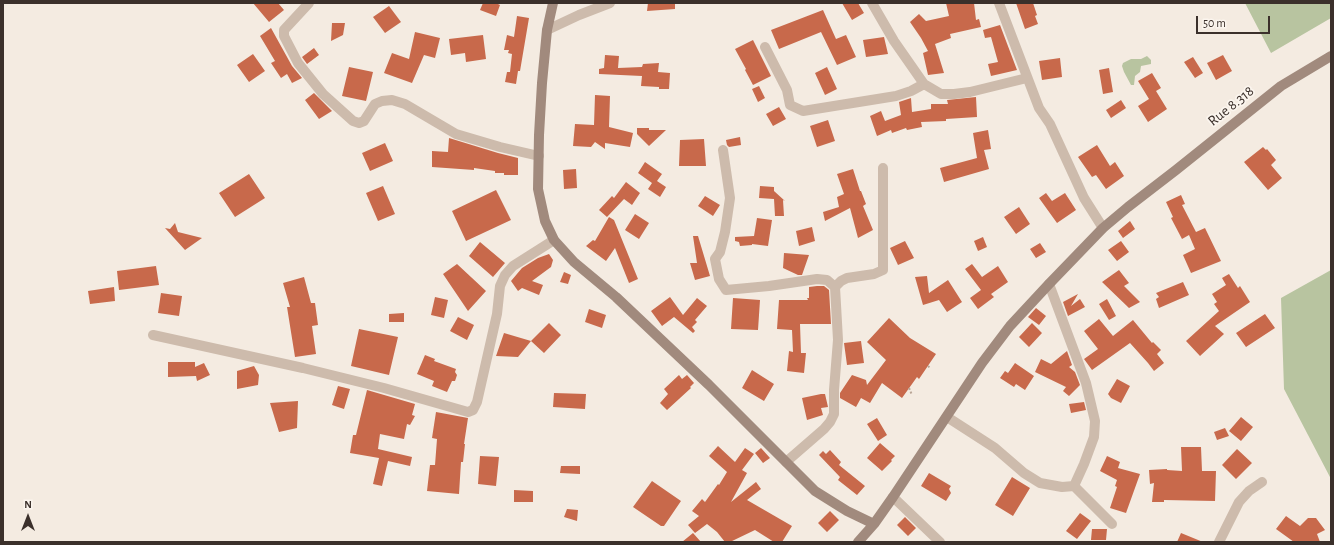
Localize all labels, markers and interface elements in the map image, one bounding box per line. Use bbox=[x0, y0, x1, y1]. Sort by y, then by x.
scale bar bbox=[1198, 8, 1272, 34]
text: 50 m bbox=[1203, 17, 1226, 29]
street label: Rue 8.318 bbox=[1204, 82, 1258, 130]
north arrow bbox=[8, 497, 48, 537]
text: N bbox=[24, 499, 32, 510]

